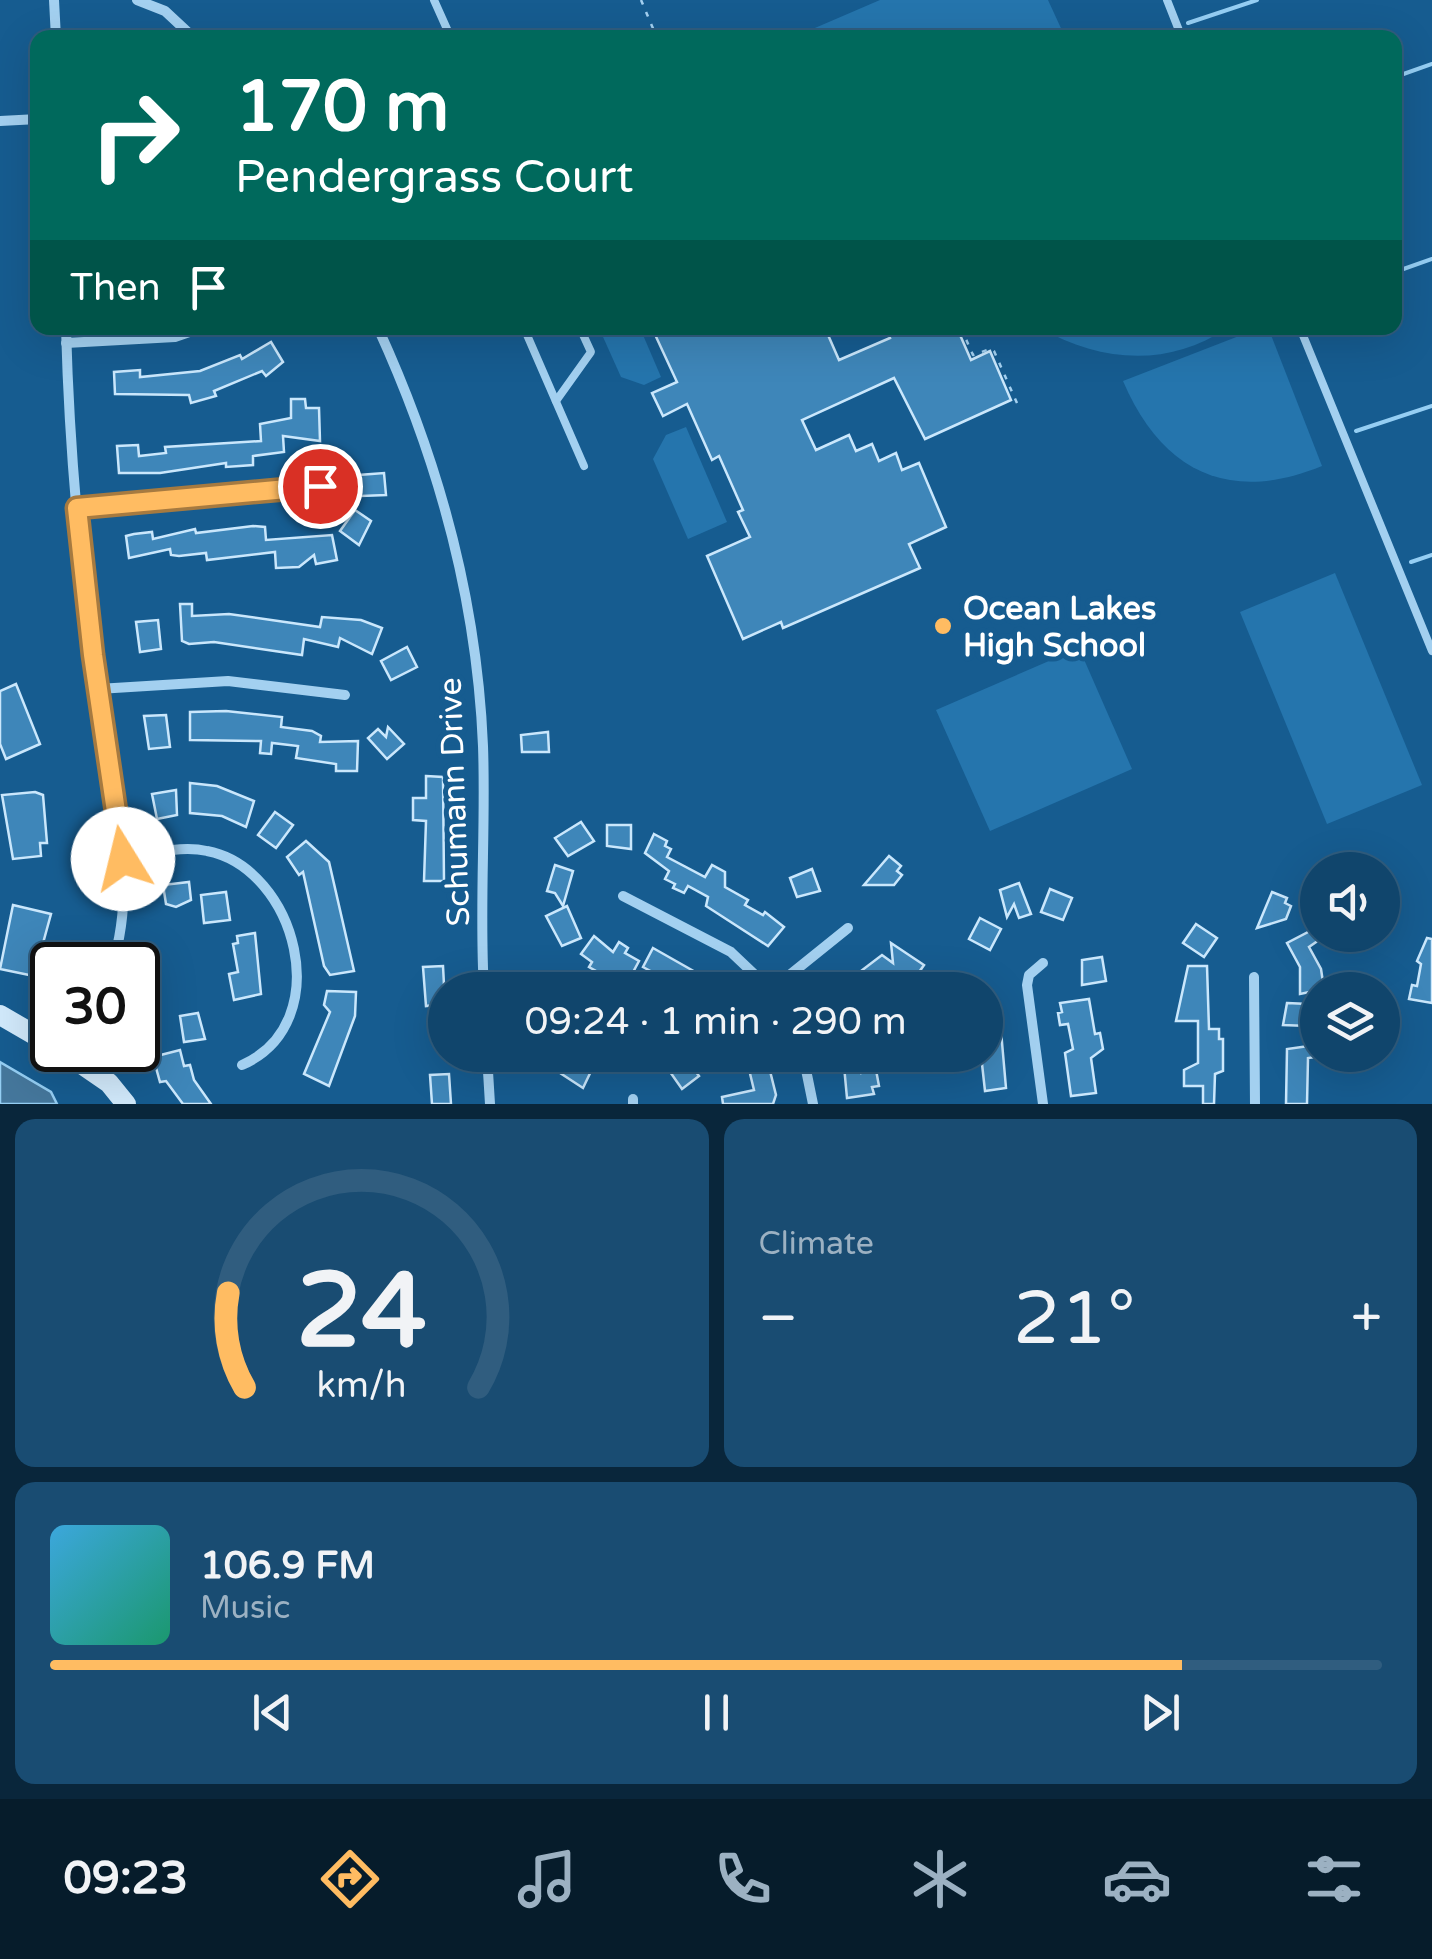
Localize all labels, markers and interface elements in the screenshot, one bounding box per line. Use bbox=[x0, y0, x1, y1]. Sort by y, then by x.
text: 170 m bbox=[235, 66, 449, 150]
icon: right bbox=[70, 70, 200, 200]
text: Pendergrass Court bbox=[235, 151, 633, 205]
icon: arrive bbox=[181, 260, 236, 315]
text: Then bbox=[70, 265, 161, 311]
pin bbox=[278, 444, 363, 529]
icon: arrive bbox=[293, 459, 348, 514]
place label: Ocean Lakes High School bbox=[963, 590, 1156, 665]
marker: Ocean Lakes High School bbox=[932, 615, 954, 637]
street label: Schumann Drive bbox=[432, 677, 478, 927]
position arrow bbox=[71, 807, 175, 911]
map controls bbox=[1300, 852, 1400, 1072]
button: sound bbox=[1300, 852, 1400, 952]
speed limit sign: 30 bbox=[30, 942, 160, 1072]
button: layers bbox=[1300, 972, 1400, 1072]
text: 09:24 · 1 min · 290 m bbox=[524, 999, 907, 1045]
text: Climate bbox=[759, 1225, 874, 1263]
text: 24 bbox=[296, 1250, 427, 1375]
text: 21° bbox=[1013, 1274, 1136, 1364]
text: − bbox=[759, 1286, 798, 1352]
text: + bbox=[1351, 1286, 1382, 1352]
text: km/h bbox=[317, 1364, 407, 1407]
text: 106.9 FM bbox=[200, 1543, 375, 1589]
text: Music bbox=[200, 1589, 290, 1627]
icon: previous bbox=[245, 1685, 300, 1740]
icon: pause bbox=[689, 1685, 744, 1740]
icon: next bbox=[1133, 1685, 1188, 1740]
icon: directions bbox=[315, 1844, 385, 1914]
icon: music bbox=[512, 1844, 582, 1914]
icon: phone bbox=[708, 1844, 778, 1914]
icon: climate bbox=[905, 1844, 975, 1914]
icon: car bbox=[1102, 1844, 1172, 1914]
icon: filters bbox=[1299, 1844, 1369, 1914]
text: 09:23 bbox=[63, 1852, 188, 1906]

